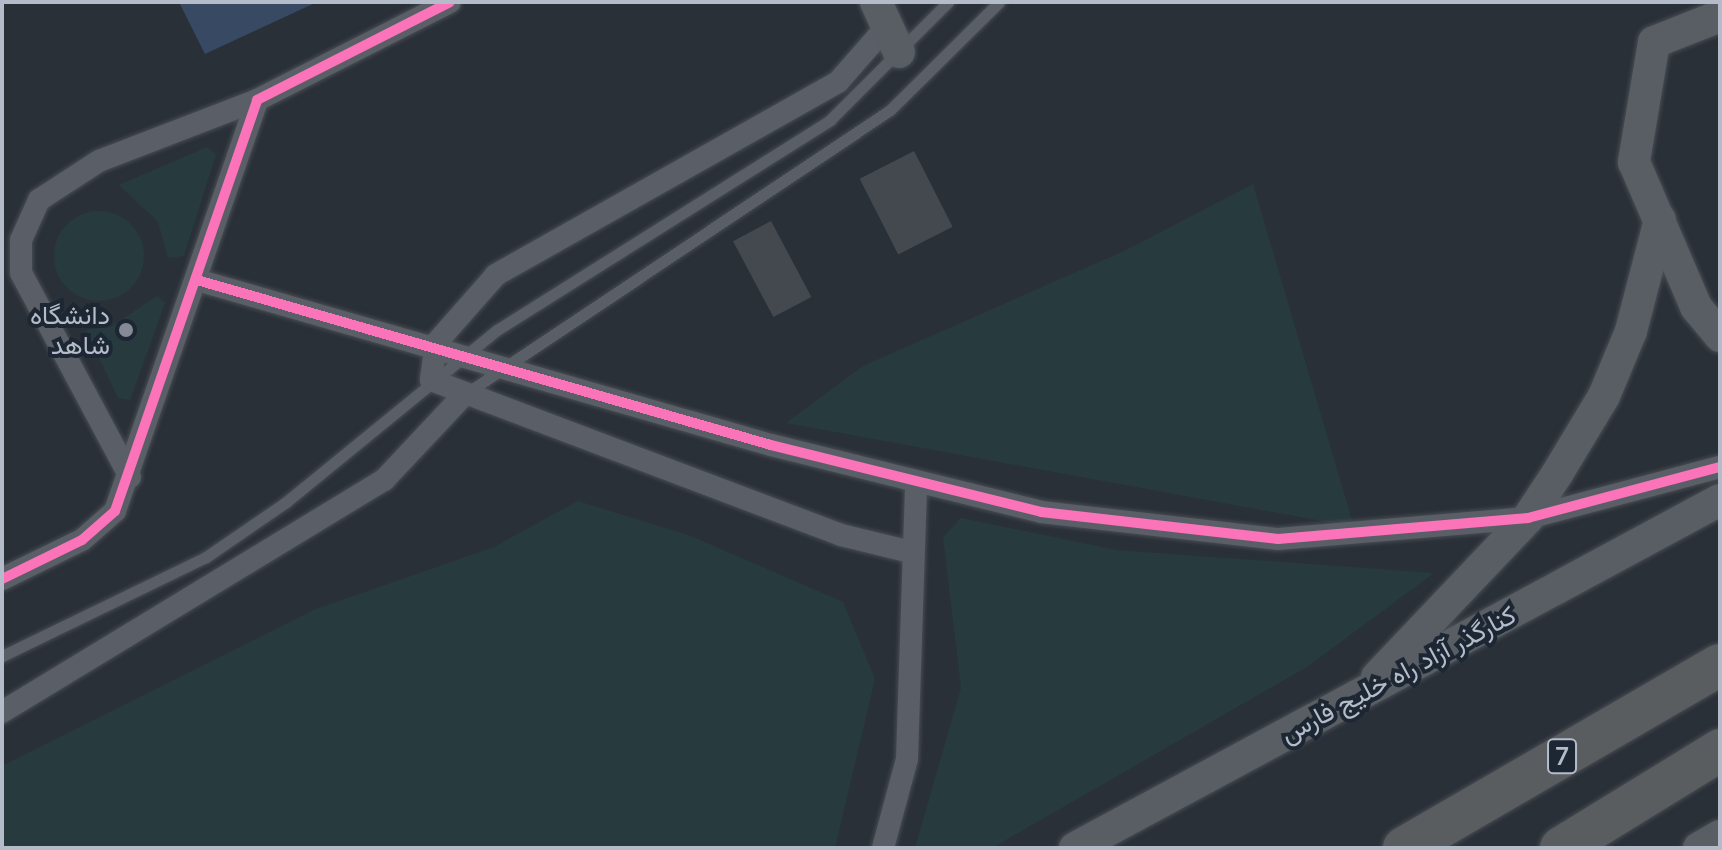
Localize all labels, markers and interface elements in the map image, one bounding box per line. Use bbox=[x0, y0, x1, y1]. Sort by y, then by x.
place label: دانشگاه شاهد bbox=[30, 299, 110, 360]
marker: دانشگاه شاهد bbox=[117, 321, 135, 339]
street label: کنارگذر آزاد راه خلیج فارس bbox=[1275, 599, 1521, 749]
road number: 7 bbox=[1546, 736, 1578, 776]

